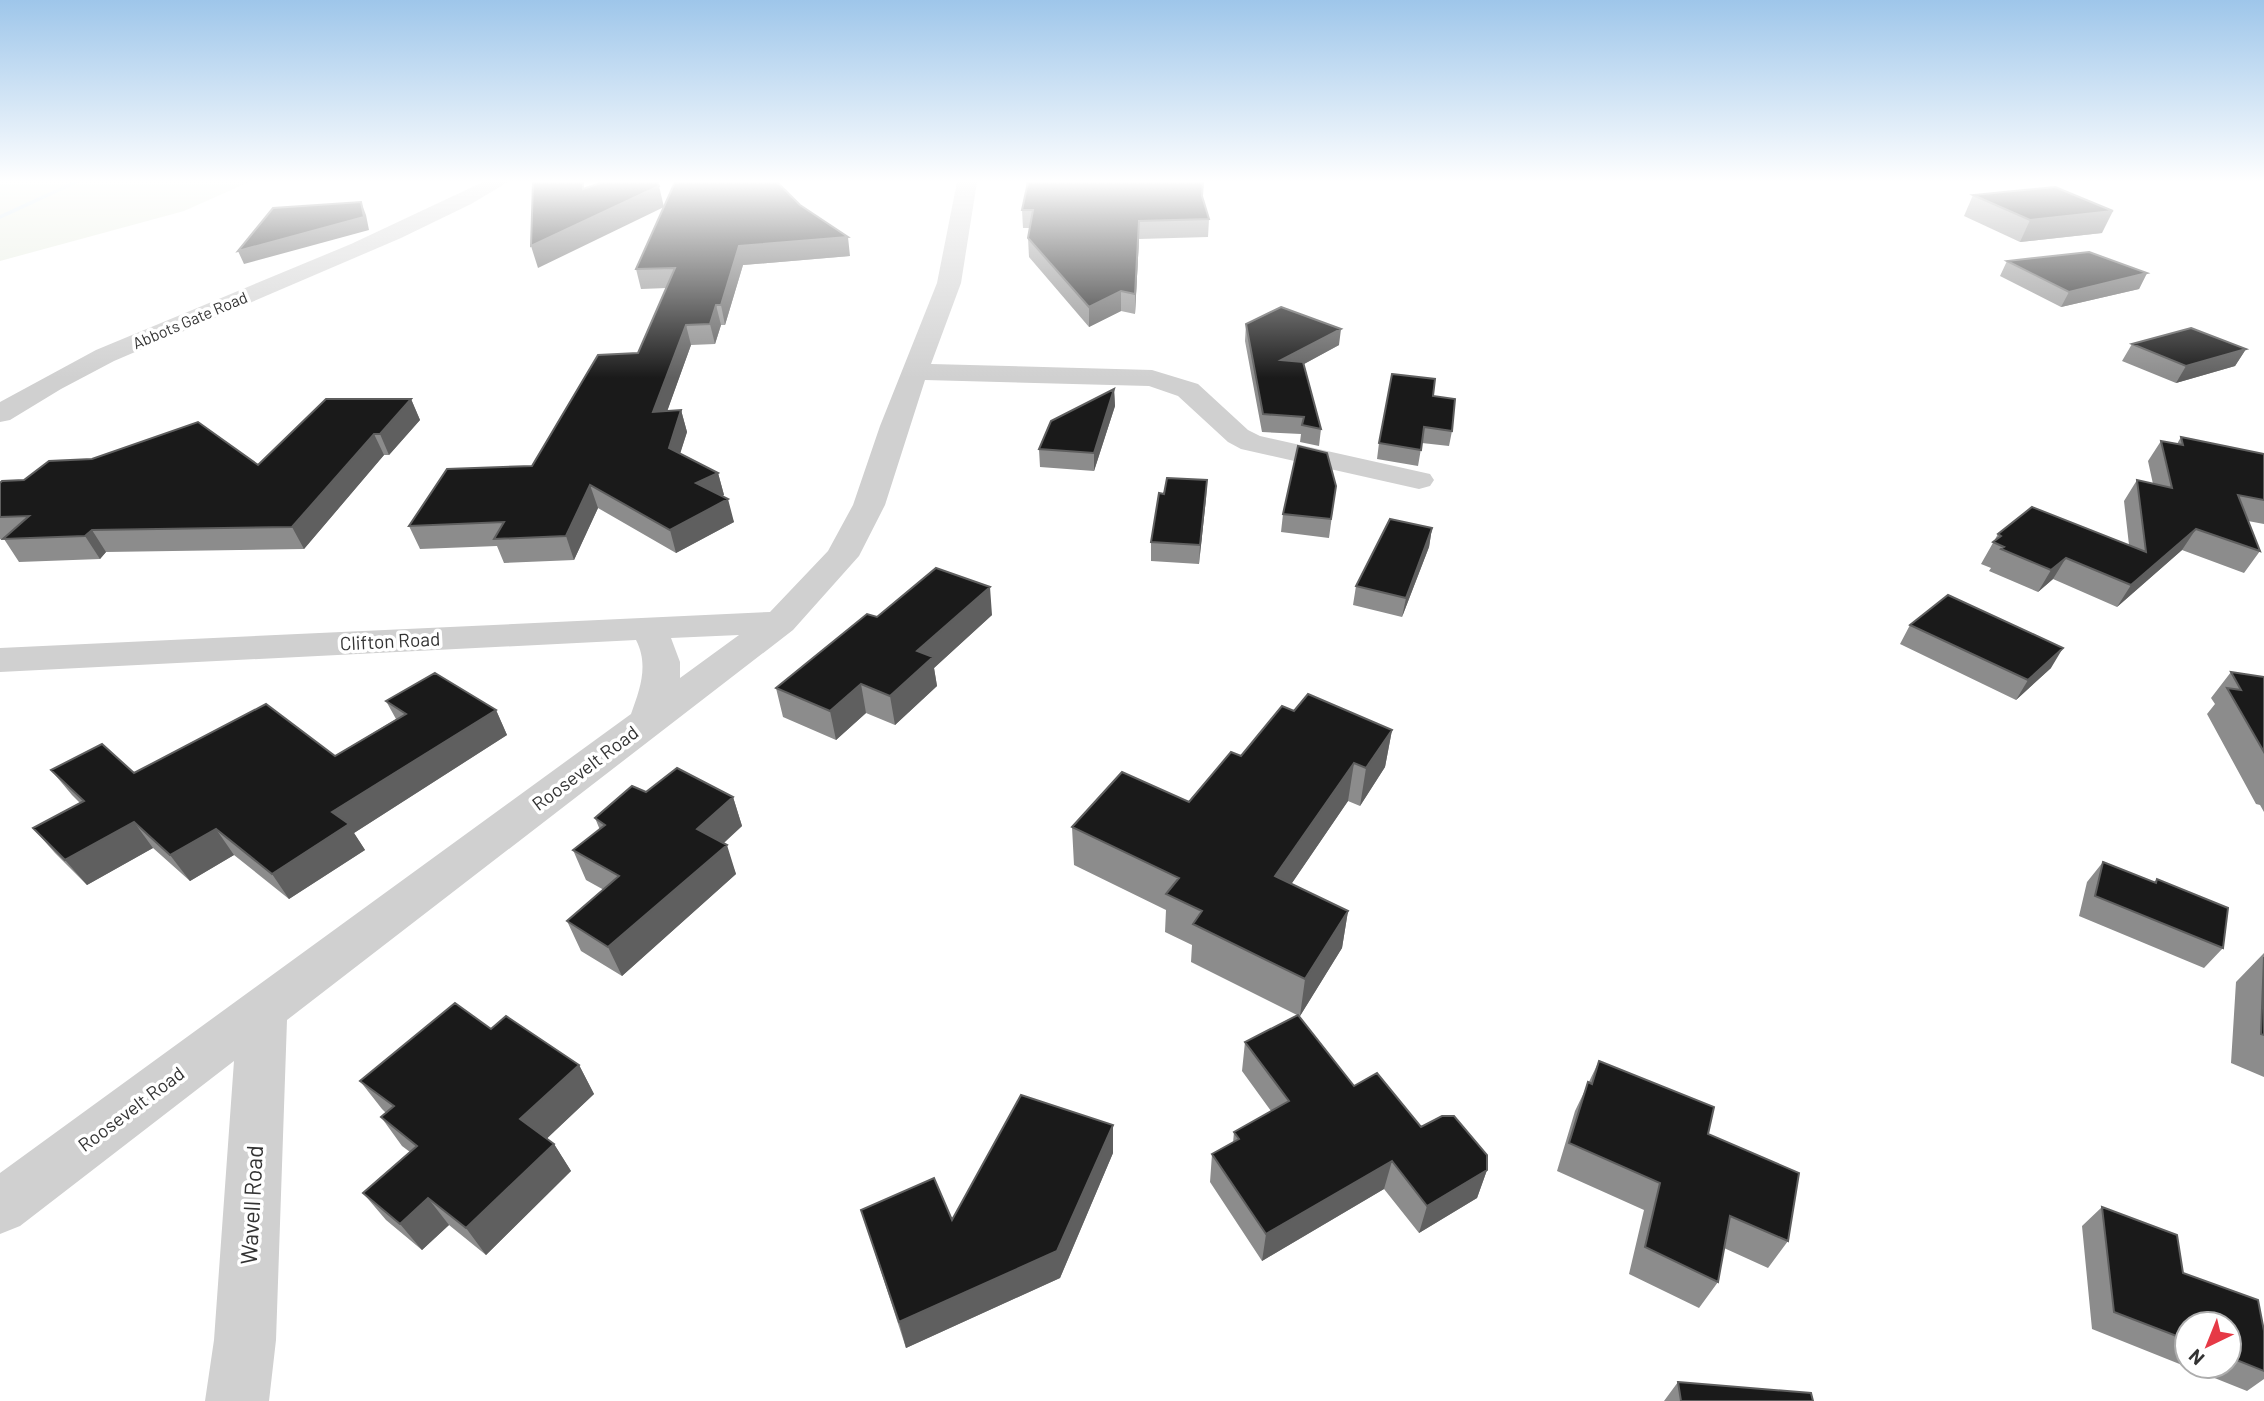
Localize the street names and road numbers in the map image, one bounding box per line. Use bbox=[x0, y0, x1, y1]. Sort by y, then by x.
street label: Abbots Gate Road bbox=[130, 287, 250, 352]
street label: Clifton Road bbox=[339, 626, 441, 655]
street label: Roosevelt Road bbox=[527, 720, 642, 815]
street label: Roosevelt Road bbox=[73, 1061, 188, 1156]
street label: Wavell Road bbox=[234, 1145, 268, 1265]

